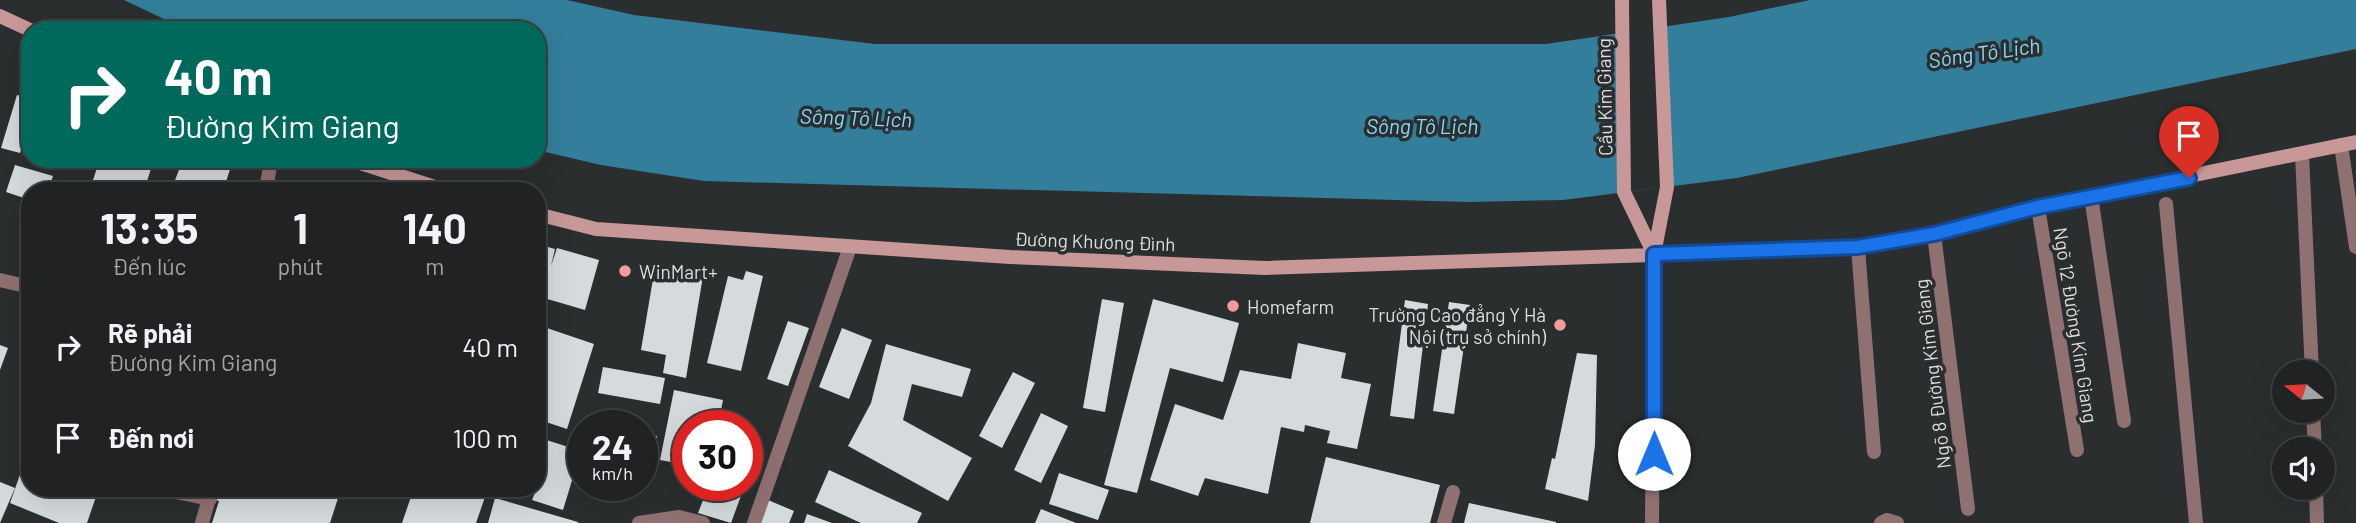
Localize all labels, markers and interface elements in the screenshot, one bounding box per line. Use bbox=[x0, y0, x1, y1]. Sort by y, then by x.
water label: Sông Tô Lịch bbox=[1927, 32, 2041, 72]
street label: Cầu Kim Giang bbox=[1591, 38, 1617, 156]
text: 40 m bbox=[164, 46, 272, 105]
icon: right bbox=[49, 49, 140, 140]
water label: Sông Tô Lịch bbox=[799, 103, 913, 131]
text: Đường Kim Giang bbox=[164, 106, 400, 144]
pin bbox=[2159, 106, 2219, 178]
water label: Sông Tô Lịch bbox=[1366, 113, 1478, 138]
icon: arrive bbox=[2170, 117, 2208, 155]
text: 13:35 bbox=[100, 202, 198, 252]
text: 1 bbox=[293, 202, 308, 252]
text: 140 bbox=[403, 202, 467, 252]
street label: Ngõ 12 Đường Kim Giang bbox=[2049, 226, 2103, 424]
street label: Đường Khương Đình bbox=[1014, 227, 1176, 255]
text: Đến lúc bbox=[112, 252, 187, 280]
text: phút bbox=[278, 252, 323, 280]
text: m bbox=[425, 252, 444, 280]
place label: WinMart+ bbox=[639, 260, 718, 283]
marker: WinMart+ bbox=[617, 263, 633, 279]
street label: Ngõ 8 Đường Kim Giang bbox=[1909, 278, 1955, 470]
place label: Homefarm bbox=[1247, 295, 1334, 318]
marker: Homefarm bbox=[1225, 298, 1241, 314]
place label: Trường Cao đẳng Y Hà Nội (trụ sở chính) bbox=[1368, 303, 1547, 348]
text: Rẽ phải bbox=[108, 317, 192, 348]
marker: Trường Cao đẳng Y Hà Nội (trụ sở chính) bbox=[1552, 317, 1568, 333]
icon: right bbox=[49, 328, 87, 366]
text: 40 m bbox=[462, 331, 518, 362]
text: Đường Kim Giang bbox=[108, 348, 277, 376]
north arrow bbox=[2272, 360, 2334, 424]
map controls bbox=[2272, 360, 2335, 500]
speed limit sign: 30 bbox=[672, 410, 763, 501]
position arrow bbox=[1617, 417, 1691, 491]
icon: arrive bbox=[49, 419, 87, 457]
text: Đến nơi bbox=[108, 422, 194, 453]
text: 100 m bbox=[453, 422, 518, 453]
text: 24 bbox=[592, 425, 633, 467]
button: sound bbox=[2272, 437, 2335, 500]
text: km/h bbox=[592, 462, 633, 484]

